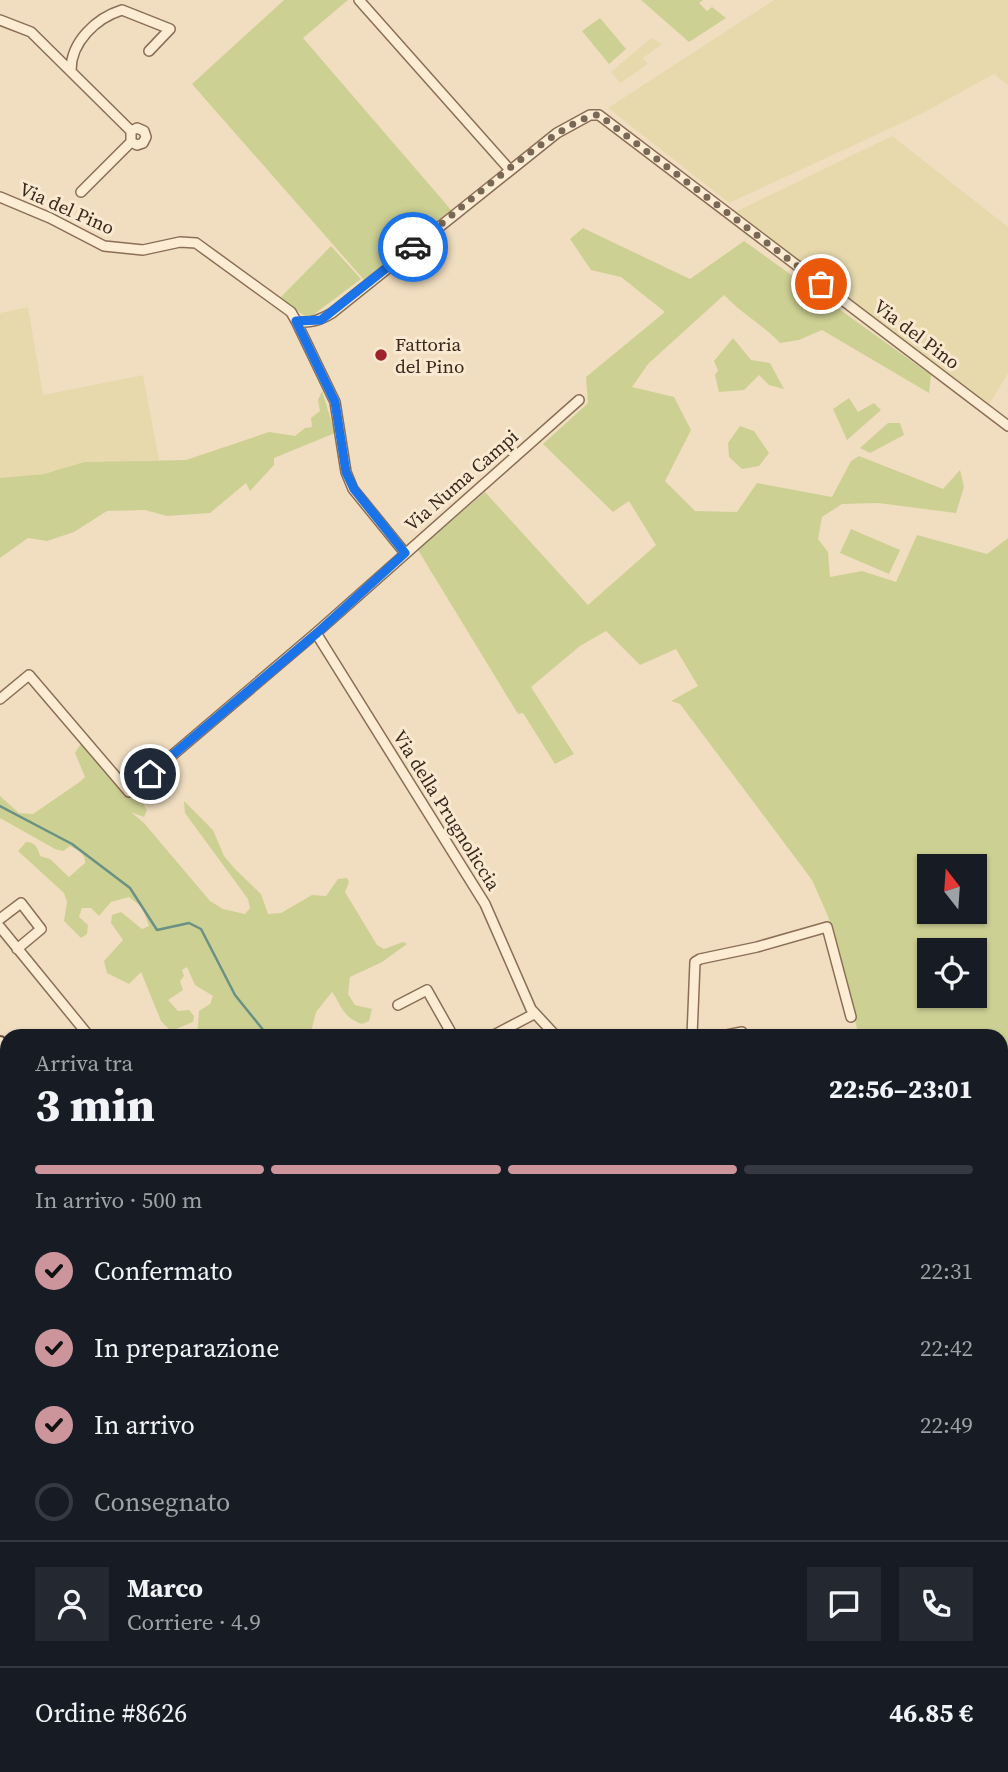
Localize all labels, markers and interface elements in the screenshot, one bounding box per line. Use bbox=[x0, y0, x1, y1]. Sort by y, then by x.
street label: Via del Pino bbox=[15, 176, 119, 240]
courier bbox=[378, 212, 448, 282]
icon: car bbox=[394, 228, 432, 266]
pin bbox=[791, 254, 851, 314]
icon: bag bbox=[802, 265, 840, 303]
street label: Via del Pino bbox=[869, 293, 965, 375]
place label: Fattoria del Pino bbox=[395, 331, 464, 379]
marker: Fattoria del Pino bbox=[373, 347, 389, 363]
street label: Via Numa Campi bbox=[399, 423, 524, 537]
street label: Via della Prugnoliccia bbox=[387, 725, 507, 895]
pin bbox=[120, 744, 180, 804]
icon: home bbox=[131, 755, 169, 793]
north arrow bbox=[917, 854, 987, 924]
map controls bbox=[917, 854, 987, 1008]
button: locate bbox=[917, 938, 987, 1008]
text: Arriva tra bbox=[35, 1047, 133, 1079]
text: 22:56–23:01 bbox=[829, 1071, 973, 1107]
text: 3 min bbox=[35, 1073, 155, 1136]
text: In arrivo · 500 m bbox=[35, 1184, 202, 1216]
icon: check bbox=[35, 1252, 73, 1290]
text: Confermato bbox=[94, 1253, 233, 1289]
text: 22:31 bbox=[920, 1255, 973, 1287]
icon: check bbox=[35, 1329, 73, 1367]
text: In preparazione bbox=[94, 1330, 279, 1366]
text: 22:42 bbox=[920, 1332, 973, 1364]
icon: check bbox=[35, 1406, 73, 1444]
text: In arrivo bbox=[94, 1407, 195, 1443]
text: 22:49 bbox=[920, 1409, 973, 1441]
text: Consegnato bbox=[94, 1484, 230, 1520]
button: person bbox=[35, 1567, 109, 1641]
button: chat bbox=[807, 1567, 881, 1641]
button: phone bbox=[899, 1567, 973, 1641]
text: Marco bbox=[127, 1570, 203, 1606]
text: Corriere · 4.9 bbox=[127, 1606, 261, 1638]
text: Ordine #8626 bbox=[35, 1695, 187, 1731]
text: 46.85 € bbox=[889, 1695, 973, 1731]

